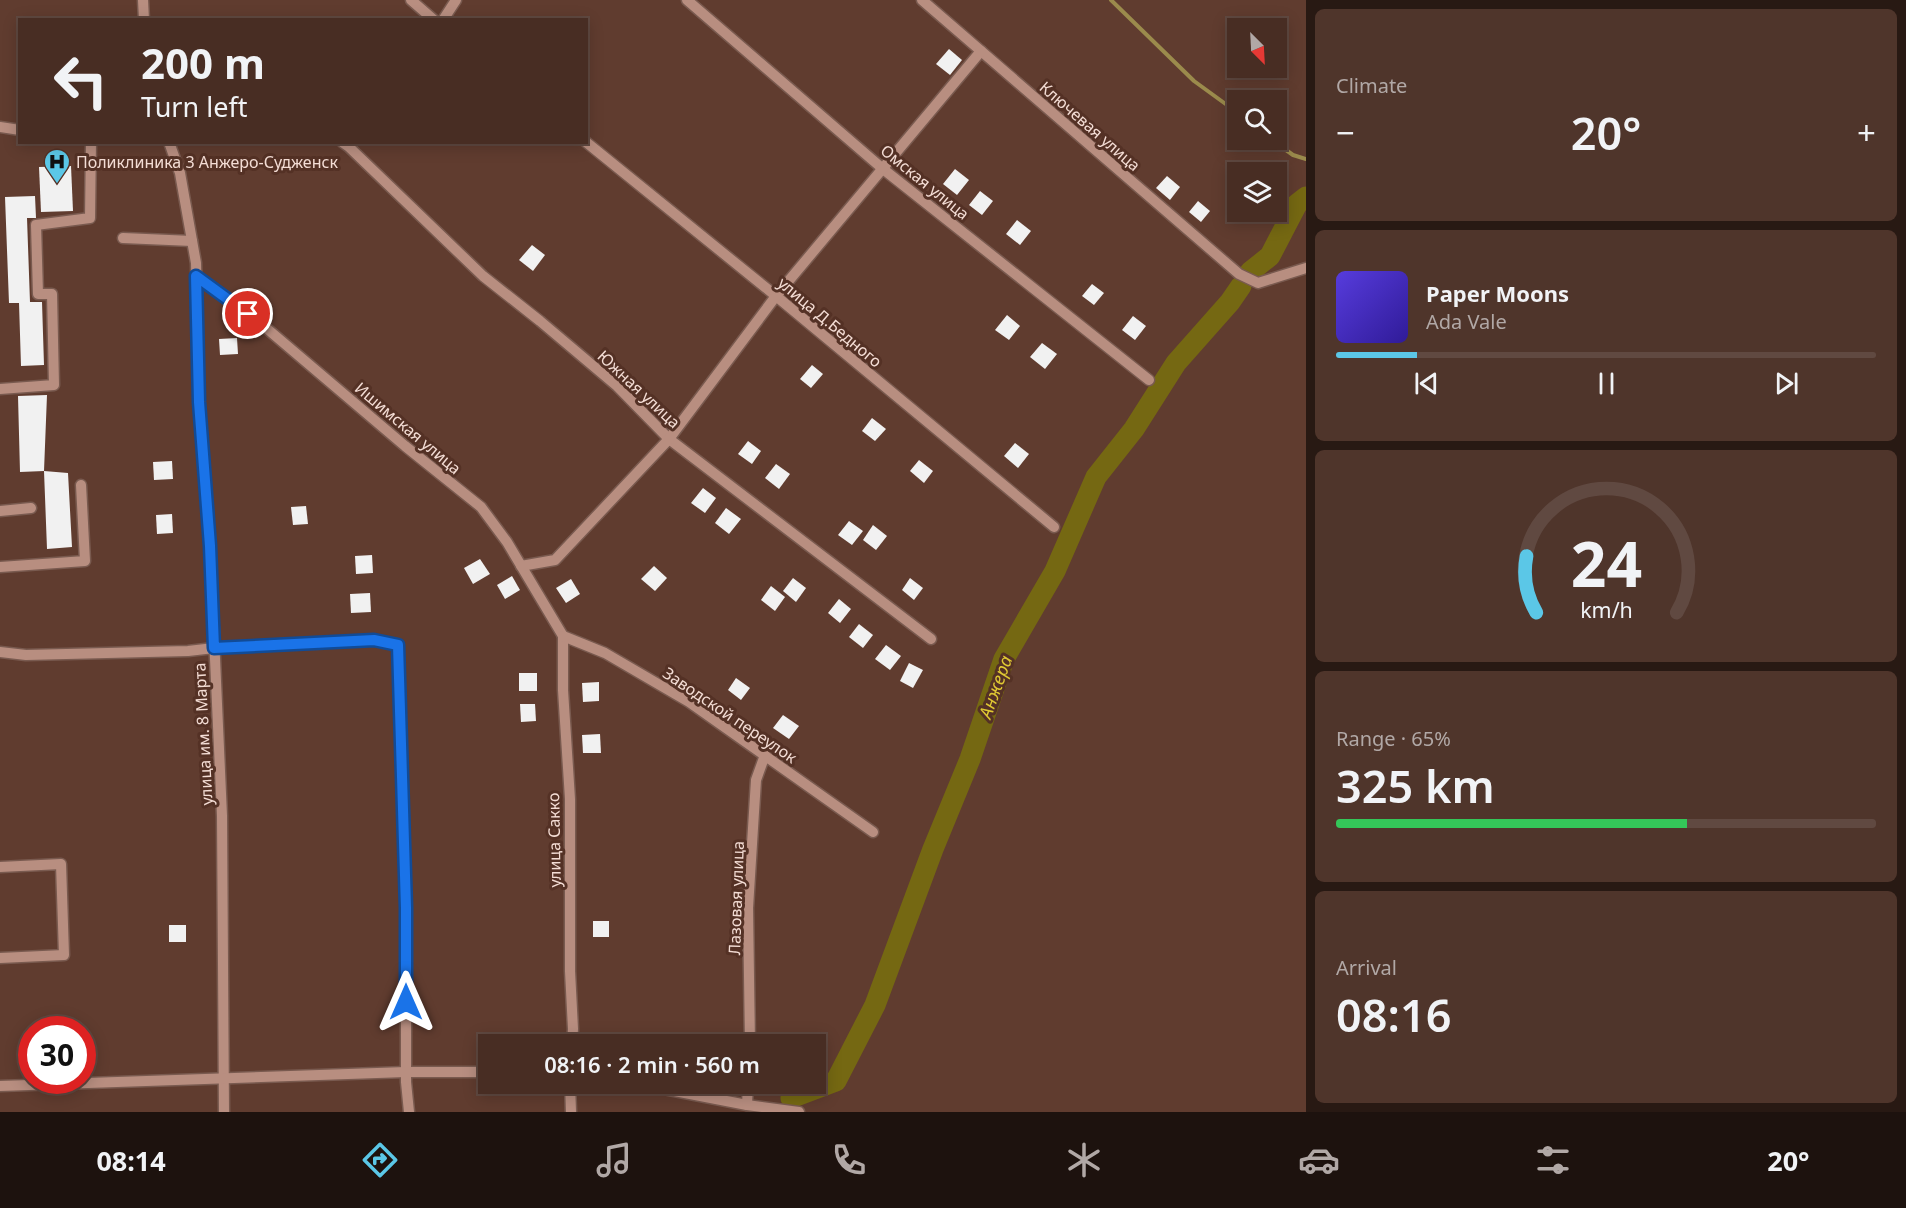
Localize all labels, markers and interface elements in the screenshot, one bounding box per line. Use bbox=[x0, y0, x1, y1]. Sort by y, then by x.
north arrow bbox=[1227, 18, 1287, 78]
map controls bbox=[1227, 18, 1287, 222]
text: 200 m bbox=[141, 34, 265, 91]
icon: left bbox=[42, 42, 120, 120]
text: Climate bbox=[1336, 72, 1407, 99]
street label: Ключевая улица bbox=[1035, 76, 1145, 176]
text: Turn left bbox=[141, 88, 247, 125]
button: search bbox=[1227, 90, 1287, 150]
text: 20° bbox=[1571, 102, 1641, 163]
text: − bbox=[1336, 110, 1355, 155]
text: + bbox=[1857, 110, 1876, 155]
street label: Омская улица bbox=[876, 139, 974, 225]
hospital icon: Поликлиника 3 Анжеро-Судженск bbox=[42, 147, 72, 185]
place label: Поликлиника 3 Анжеро-Судженск bbox=[76, 151, 338, 173]
button: layers bbox=[1227, 162, 1287, 222]
street label: улица Д.Бедного bbox=[773, 272, 887, 372]
text: Paper Moons bbox=[1426, 278, 1569, 308]
pin bbox=[222, 288, 273, 339]
icon: arrive bbox=[231, 297, 264, 330]
text: Ada Vale bbox=[1426, 308, 1507, 335]
street label: Южная улица bbox=[593, 345, 685, 433]
icon: previous bbox=[1410, 367, 1443, 400]
icon: pause bbox=[1590, 367, 1623, 400]
icon: next bbox=[1770, 367, 1803, 400]
street label: Ишимская улица bbox=[350, 377, 466, 479]
text: 24 bbox=[1570, 520, 1642, 605]
text: km/h bbox=[1580, 595, 1632, 624]
water label: Анжера bbox=[972, 652, 1018, 723]
street label: улица им. 8 Марта bbox=[188, 662, 218, 806]
street label: Заводской переулок bbox=[659, 662, 802, 768]
text: Range · 65% bbox=[1336, 725, 1451, 752]
text: 325 km bbox=[1336, 755, 1495, 816]
street label: улица Сакко bbox=[542, 792, 566, 888]
street label: Лазовая улица bbox=[723, 841, 749, 955]
text: Arrival bbox=[1336, 954, 1397, 981]
position arrow bbox=[374, 970, 438, 1034]
text: 08:16 bbox=[1336, 984, 1451, 1045]
speed limit sign: 30 bbox=[18, 1016, 96, 1094]
text: 08:16 · 2 min · 560 m bbox=[544, 1049, 760, 1079]
icon: directions bbox=[359, 1139, 401, 1181]
icon: music bbox=[593, 1139, 635, 1181]
icon: phone bbox=[828, 1139, 870, 1181]
icon: climate bbox=[1063, 1139, 1105, 1181]
icon: car bbox=[1298, 1139, 1340, 1181]
icon: filters bbox=[1532, 1139, 1574, 1181]
text: 08:14 bbox=[96, 1142, 166, 1179]
text: 20° bbox=[1767, 1142, 1810, 1179]

